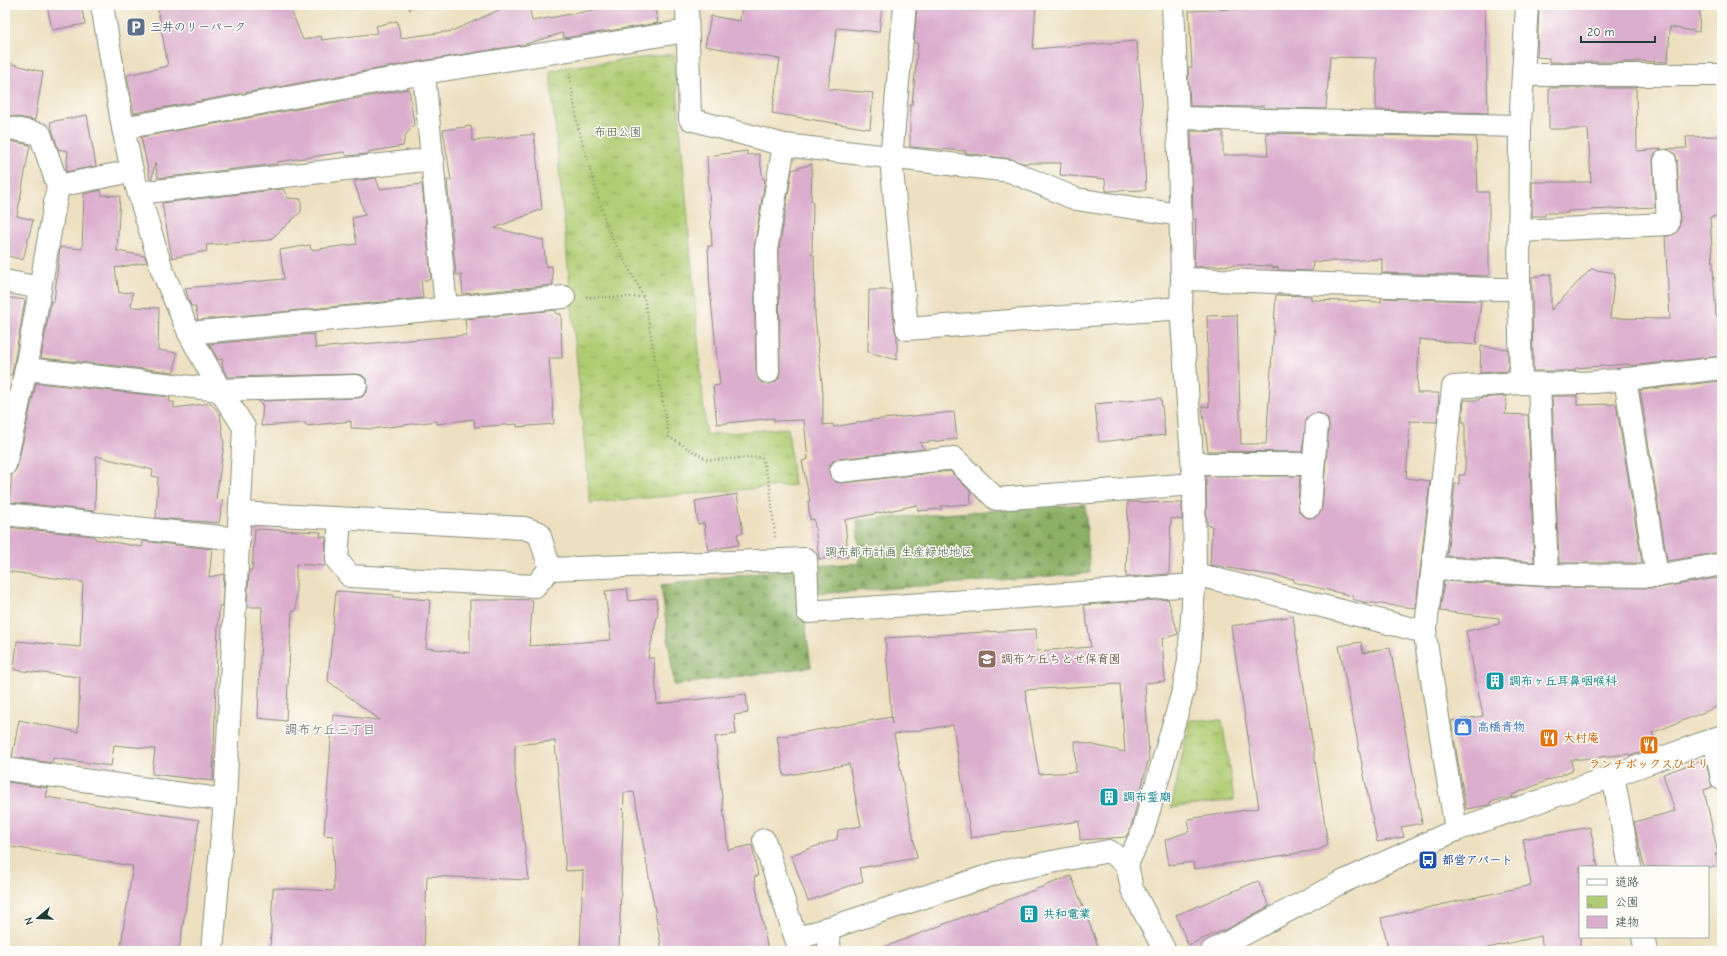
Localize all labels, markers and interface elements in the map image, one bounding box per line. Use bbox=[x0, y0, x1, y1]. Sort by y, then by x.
parking icon: 三井のリーパーク bbox=[125, 16, 147, 38]
scale bar bbox=[1581, 18, 1655, 44]
place label: 三井のリーパーク bbox=[150, 20, 246, 34]
text: 20 m bbox=[1587, 25, 1615, 39]
park label: 布田公園 bbox=[594, 125, 642, 139]
park label: 調布都市計画 生産緑地地区 bbox=[825, 545, 973, 559]
school or university icon: 調布ケ丘ちとせ保育園 bbox=[976, 648, 998, 670]
place label: 調布ケ丘ちとせ保育園 bbox=[1001, 652, 1121, 666]
building icon: 調布ヶ丘耳鼻咽喉科 bbox=[1484, 670, 1506, 692]
place label: 調布ヶ丘耳鼻咽喉科 bbox=[1509, 674, 1617, 688]
shop icon: 高橋青物 bbox=[1452, 716, 1474, 738]
place label: 高橋青物 bbox=[1477, 720, 1525, 734]
district label: 調布ケ丘三丁目 bbox=[284, 722, 376, 737]
restaurant icon: 大村庵 bbox=[1538, 727, 1560, 749]
place label: 大村庵 bbox=[1563, 731, 1599, 745]
restaurant icon: ランチボックスひより bbox=[1638, 734, 1660, 756]
place label: ランチボックスひより bbox=[1589, 757, 1709, 771]
building icon: 調布霊廟 bbox=[1098, 786, 1120, 808]
place label: 調布霊廟 bbox=[1123, 790, 1171, 804]
bus stop icon: 都営アパート bbox=[1417, 849, 1439, 871]
place label: 都営アパート bbox=[1442, 853, 1513, 867]
legend bbox=[1579, 866, 1709, 938]
text: 道路 bbox=[1615, 875, 1639, 889]
text: 公園 bbox=[1615, 895, 1639, 909]
north arrow bbox=[18, 898, 58, 938]
building icon: 共和電業 bbox=[1018, 903, 1040, 925]
place label: 共和電業 bbox=[1043, 907, 1091, 921]
text: 建物 bbox=[1615, 915, 1639, 929]
text: N bbox=[22, 916, 36, 927]

